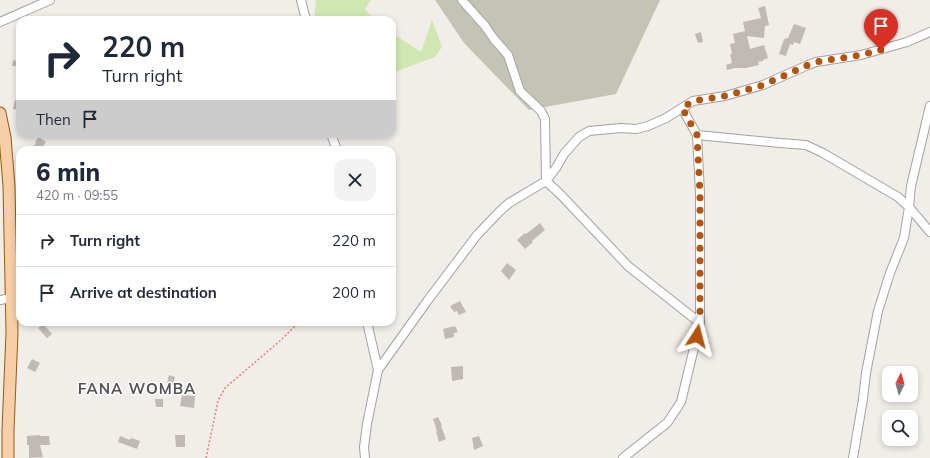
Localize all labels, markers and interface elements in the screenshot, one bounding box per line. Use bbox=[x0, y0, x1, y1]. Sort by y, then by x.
pin bbox=[864, 9, 898, 50]
icon: arrive bbox=[870, 15, 892, 37]
text: 220 m bbox=[102, 29, 185, 64]
icon: right bbox=[36, 32, 88, 84]
text: Turn right bbox=[102, 64, 182, 87]
icon: arrive bbox=[79, 108, 101, 130]
text: Then bbox=[36, 110, 71, 129]
text: 6 min bbox=[36, 157, 100, 187]
button: close bbox=[334, 159, 376, 201]
text: 420 m · 09:55 bbox=[36, 187, 118, 203]
icon: right bbox=[36, 230, 58, 252]
text: Turn right bbox=[70, 231, 140, 250]
text: 220 m bbox=[332, 231, 376, 250]
icon: arrive bbox=[36, 282, 58, 304]
text: Arrive at destination bbox=[70, 283, 217, 302]
text: 200 m bbox=[332, 283, 376, 302]
position arrow bbox=[676, 315, 718, 357]
north arrow bbox=[882, 366, 918, 402]
map controls bbox=[882, 366, 918, 446]
district label: FANA WOMBA bbox=[78, 379, 196, 398]
button: search bbox=[882, 410, 918, 446]

